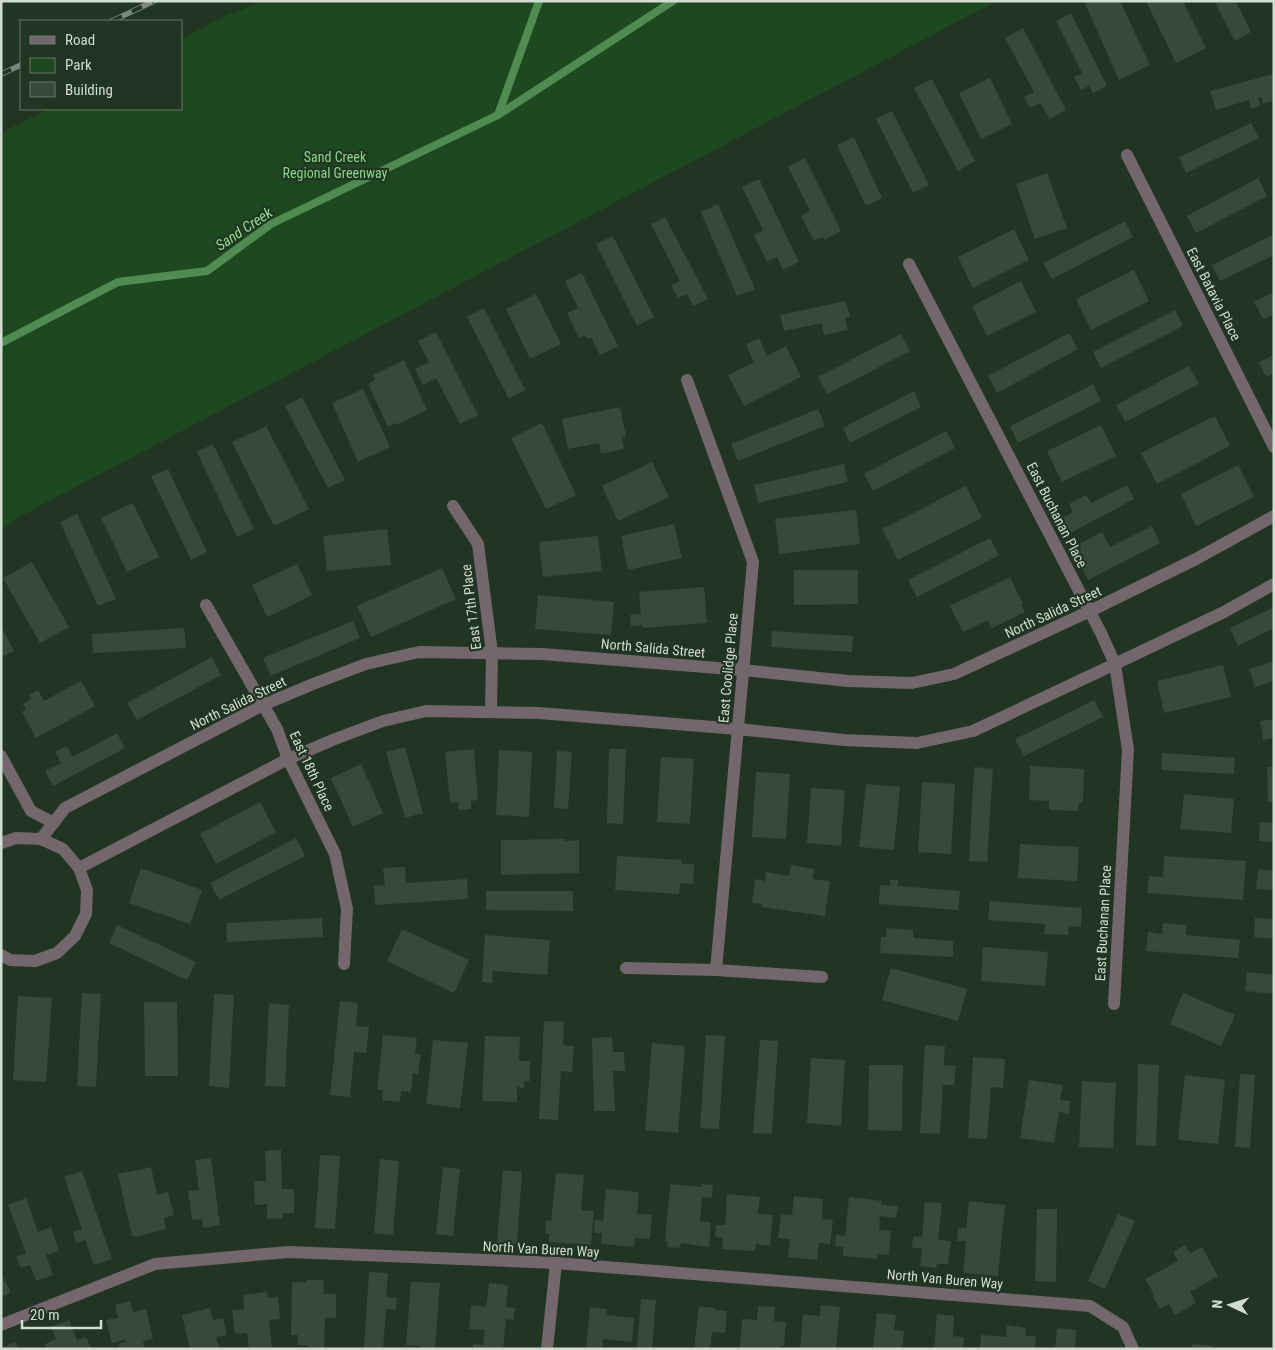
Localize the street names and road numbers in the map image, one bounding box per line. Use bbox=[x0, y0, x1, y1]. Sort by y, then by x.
street label: East Batavia Place bbox=[1184, 245, 1245, 344]
street label: East Buchanan Place bbox=[1024, 460, 1091, 571]
street label: East 17th Place bbox=[458, 563, 484, 651]
street label: North Salida Street bbox=[1002, 583, 1104, 641]
street label: East Coolidge Place bbox=[715, 612, 741, 724]
street label: North Salida Street bbox=[600, 635, 706, 661]
street label: North Salida Street bbox=[188, 673, 288, 733]
street label: East 18th Place bbox=[287, 729, 338, 814]
street label: East Buchanan Place bbox=[1092, 864, 1114, 981]
street label: North Van Buren Way bbox=[482, 1238, 600, 1260]
street label: North Van Buren Way bbox=[886, 1266, 1004, 1292]

